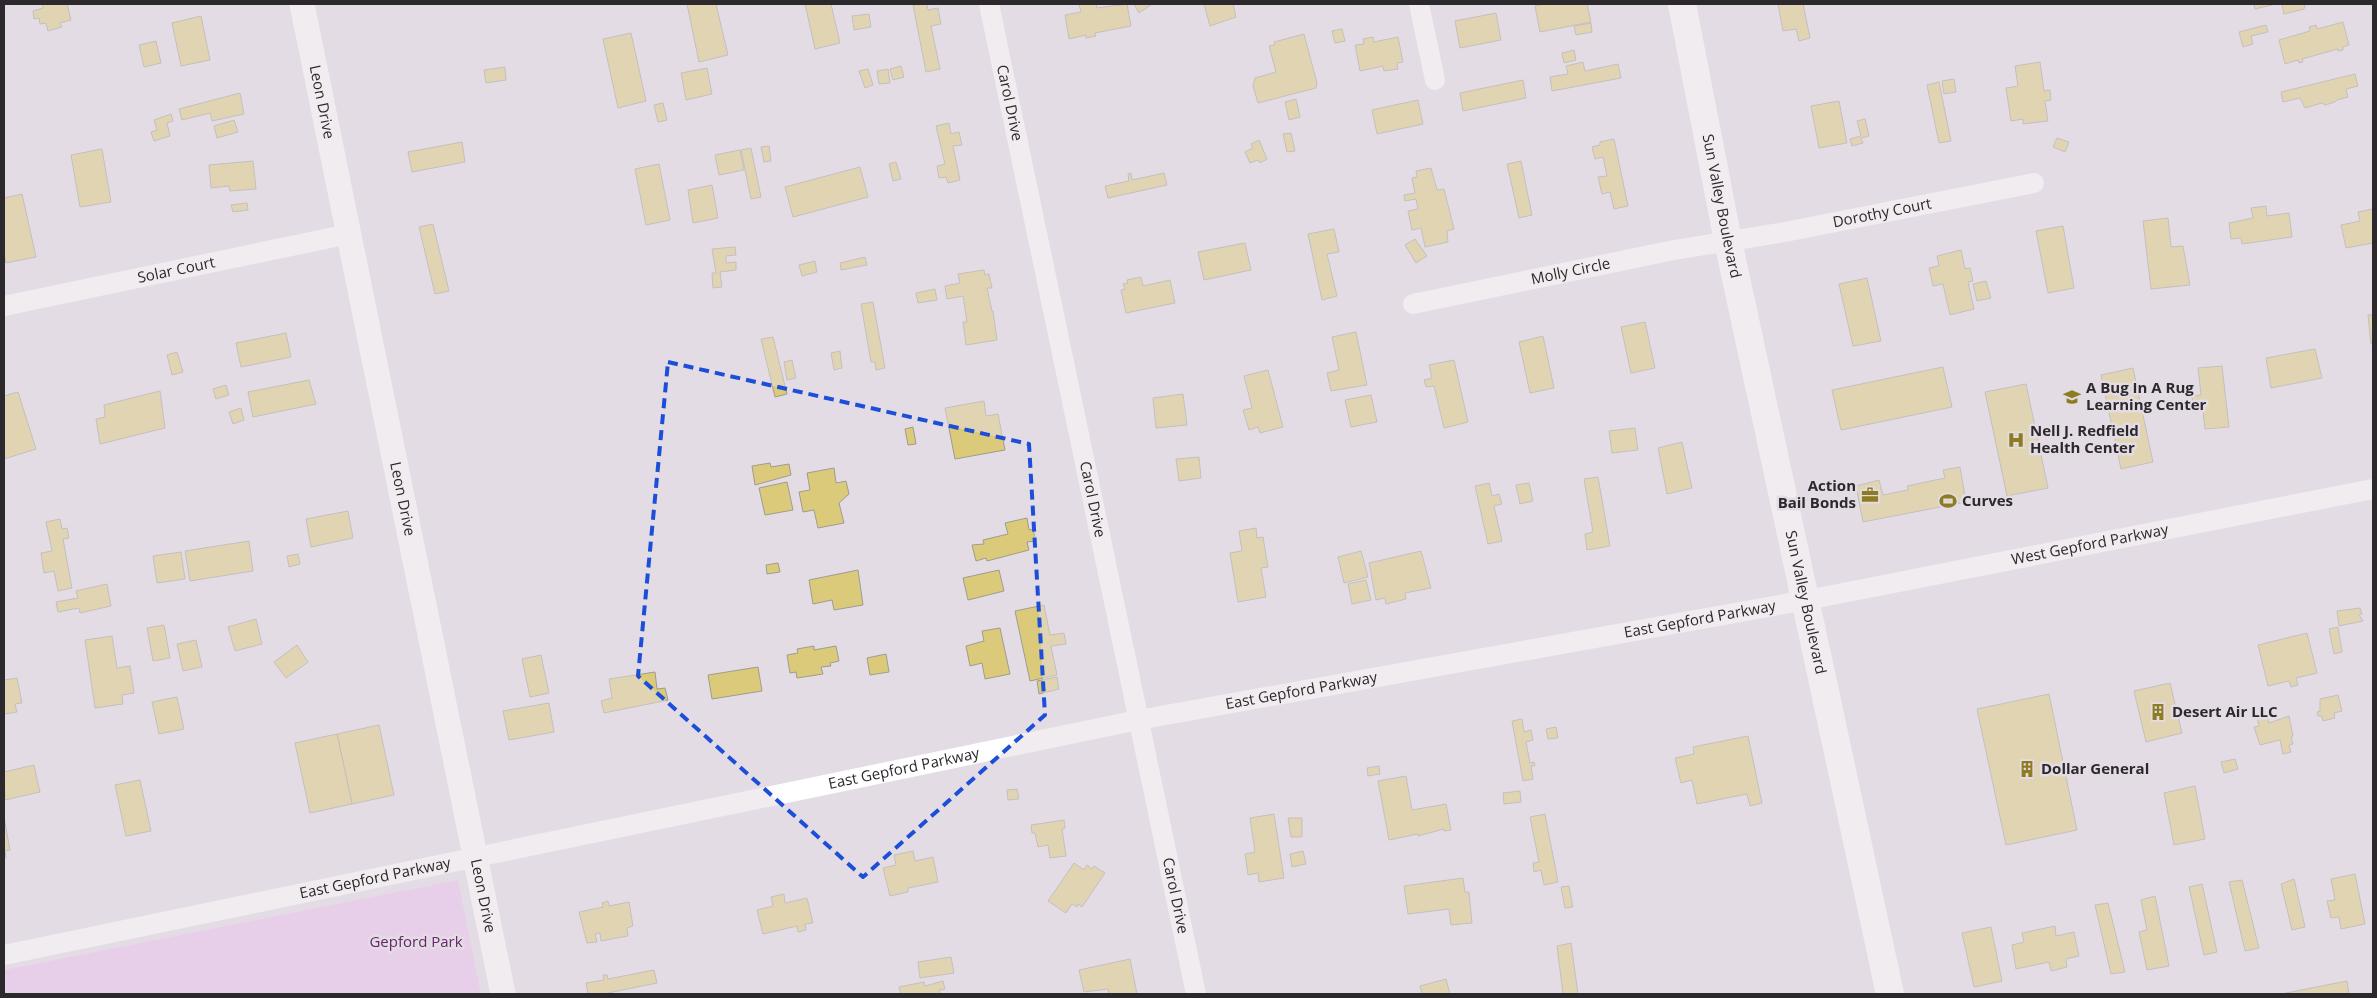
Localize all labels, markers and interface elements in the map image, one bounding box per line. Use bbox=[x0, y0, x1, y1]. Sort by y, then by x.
street label: Leon Drive bbox=[306, 63, 340, 141]
street label: Carol Drive bbox=[993, 63, 1028, 143]
street label: Sun Valley Boulevard bbox=[1698, 132, 1747, 280]
street label: Dorothy Court bbox=[1831, 192, 1933, 231]
street label: Solar Court bbox=[136, 251, 217, 287]
street label: Molly Circle bbox=[1529, 252, 1612, 288]
place label: A Bug In A Rug Learning Center bbox=[2086, 377, 2207, 414]
school or university icon: A Bug In A Rug Learning Center bbox=[2062, 387, 2082, 407]
place label: Nell J. Redfield Health Center bbox=[2030, 420, 2139, 457]
hospital icon: Nell J. Redfield Health Center bbox=[2006, 430, 2026, 450]
street label: Carol Drive bbox=[1076, 459, 1111, 539]
street label: Leon Drive bbox=[386, 460, 421, 538]
place label: Action Bail Bonds bbox=[1778, 475, 1856, 512]
office icon: Action Bail Bonds bbox=[1860, 485, 1880, 505]
place label: Curves bbox=[1962, 490, 2013, 510]
sports icon: Curves bbox=[1938, 491, 1958, 511]
street label: West Gepford Parkway bbox=[2009, 518, 2170, 569]
street label: Sun Valley Boulevard bbox=[1782, 528, 1832, 676]
street label: East Gepford Parkway bbox=[1622, 595, 1778, 642]
street label: East Gepford Parkway bbox=[1224, 666, 1379, 713]
place label: Desert Air LLC bbox=[2172, 701, 2278, 721]
building icon: Desert Air LLC bbox=[2148, 702, 2168, 722]
street label: East Gepford Parkway bbox=[826, 742, 982, 793]
place label: Dollar General bbox=[2041, 758, 2149, 778]
building icon: Dollar General bbox=[2017, 759, 2037, 779]
street label: East Gepford Parkway bbox=[298, 852, 453, 903]
street label: Carol Drive bbox=[1159, 856, 1194, 935]
street label: Leon Drive bbox=[467, 857, 501, 934]
park label: Gepford Park bbox=[369, 931, 463, 951]

